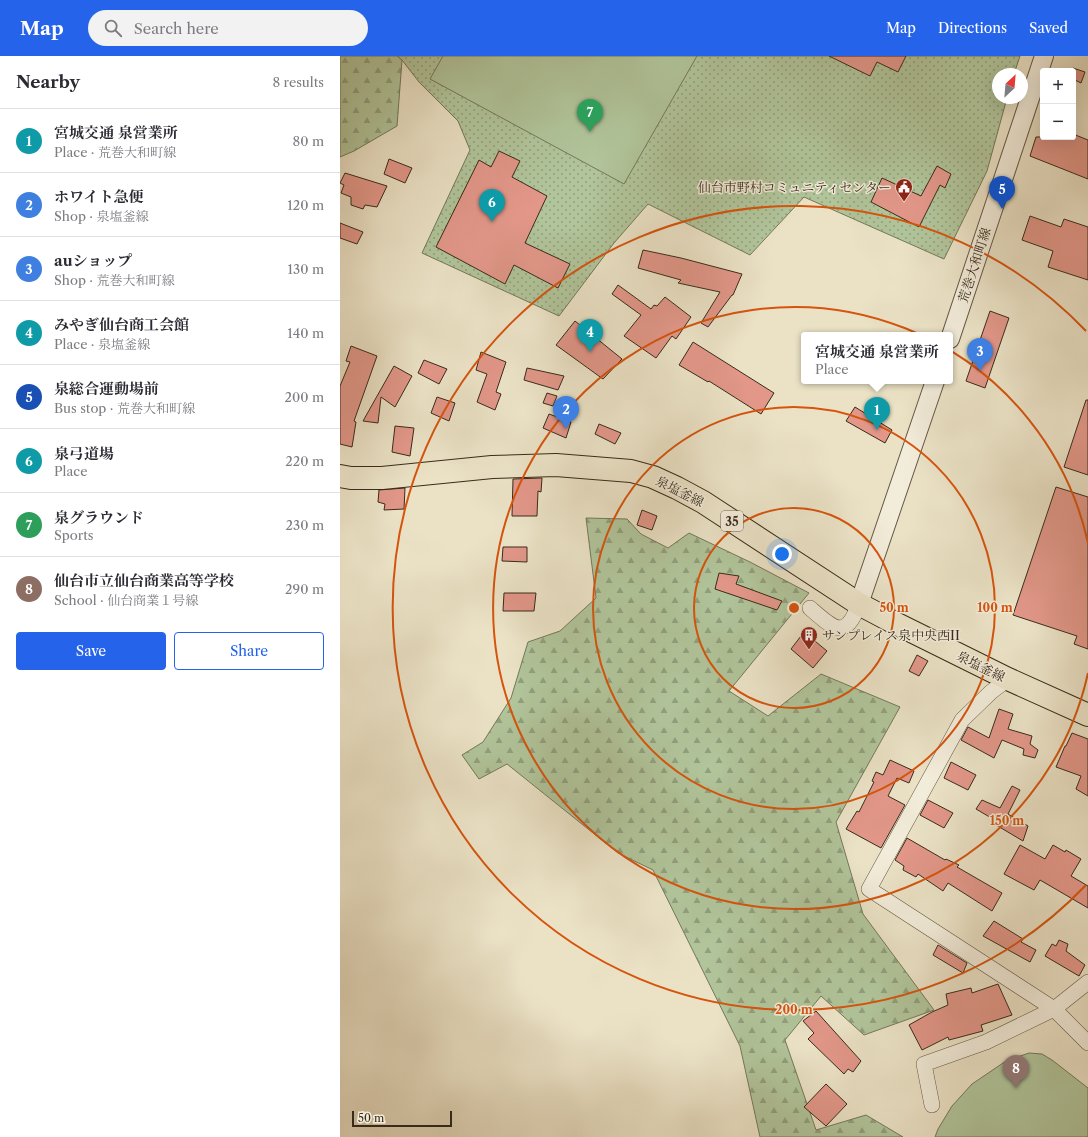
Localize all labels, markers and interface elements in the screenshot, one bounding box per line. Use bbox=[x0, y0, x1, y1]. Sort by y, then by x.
search box bbox=[88, 10, 368, 46]
text: Map bbox=[20, 17, 64, 40]
icon: search bbox=[102, 17, 124, 39]
text: Search here bbox=[134, 19, 219, 38]
text: Map bbox=[886, 19, 916, 37]
text: Directions bbox=[938, 19, 1007, 37]
text: Saved bbox=[1029, 19, 1068, 37]
north arrow bbox=[992, 68, 1028, 104]
map controls bbox=[1040, 68, 1076, 140]
button: + bbox=[1040, 68, 1076, 104]
text: Nearby bbox=[16, 72, 80, 92]
text: 8 results bbox=[272, 74, 324, 90]
pin: 7 bbox=[577, 99, 603, 132]
button: − bbox=[1040, 104, 1076, 140]
text: 宮城交通 泉営業所 bbox=[54, 123, 178, 142]
text: 1 bbox=[26, 133, 32, 149]
text: 80 m bbox=[292, 133, 324, 149]
text: Place · 荒巻大和町線 bbox=[54, 144, 176, 160]
pin: 5 bbox=[989, 176, 1015, 209]
public building icon: 仙台市野村コミュニティセンター bbox=[894, 177, 914, 202]
place label: 仙台市野村コミュニティセンター bbox=[698, 179, 891, 195]
text: ホワイト急便 bbox=[54, 187, 144, 206]
pin: 6 bbox=[479, 189, 505, 222]
text: 2 bbox=[25, 197, 33, 213]
text: 120 m bbox=[287, 197, 324, 213]
text: Shop · 泉塩釜線 bbox=[54, 208, 149, 224]
street label: 荒巻大和町線 bbox=[954, 225, 994, 305]
text: auショップ bbox=[54, 251, 132, 270]
text: 3 bbox=[25, 261, 33, 277]
text: 130 m bbox=[288, 261, 324, 277]
text: Shop · 荒巻大和町線 bbox=[54, 272, 175, 288]
text: みやぎ仙台商工会館 bbox=[54, 315, 189, 334]
pin: 4 bbox=[577, 319, 603, 352]
text: 4 bbox=[25, 325, 33, 341]
text: 140 m bbox=[287, 325, 324, 341]
popup bbox=[801, 332, 953, 384]
text: Place · 泉塩釜線 bbox=[54, 336, 150, 352]
pin: 3 bbox=[967, 338, 993, 371]
text: 宮城交通 泉営業所 bbox=[815, 342, 939, 361]
text: Place bbox=[815, 361, 849, 377]
text: 泉総合運動場前 bbox=[54, 379, 159, 398]
text: 5 bbox=[25, 389, 33, 405]
text: 200 m bbox=[284, 389, 324, 405]
pin: 2 bbox=[553, 396, 579, 429]
pin: 1 bbox=[864, 397, 890, 430]
text: Bus stop · 荒巻大和町線 bbox=[54, 400, 195, 416]
text: 泉弓道場 bbox=[54, 444, 114, 463]
text: 6 bbox=[25, 453, 33, 469]
text: 220 m bbox=[285, 453, 324, 469]
text: Place bbox=[54, 463, 87, 479]
street label: 泉塩釜線 bbox=[653, 472, 707, 510]
text: 泉グラウンド bbox=[54, 508, 144, 527]
road number: 35 bbox=[721, 511, 743, 531]
text: 7 bbox=[26, 517, 32, 533]
text: 230 m bbox=[286, 517, 324, 533]
text: Sports bbox=[54, 527, 93, 543]
your location bbox=[772, 544, 792, 564]
text: 仙台市立仙台商業高等学校 bbox=[54, 571, 234, 590]
text: 8 bbox=[25, 581, 33, 597]
text: 290 m bbox=[285, 581, 324, 597]
text: School · 仙台商業１号線 bbox=[54, 592, 198, 608]
text: 50 m bbox=[879, 600, 909, 615]
text: 100 m bbox=[977, 600, 1013, 615]
centre of rings bbox=[787, 601, 801, 615]
building icon: サンプレイス泉中央西II bbox=[799, 625, 819, 650]
place label: サンプレイス泉中央西II bbox=[822, 627, 960, 643]
button: Save bbox=[16, 632, 166, 670]
button: Share bbox=[174, 632, 324, 670]
street label: 泉塩釜線 bbox=[954, 647, 1008, 685]
text: 150 m bbox=[990, 813, 1024, 828]
text: 200 m bbox=[775, 1002, 813, 1017]
pin: 8 bbox=[1003, 1055, 1029, 1088]
scale bar bbox=[352, 1109, 452, 1128]
text: 50 m bbox=[358, 1111, 384, 1125]

